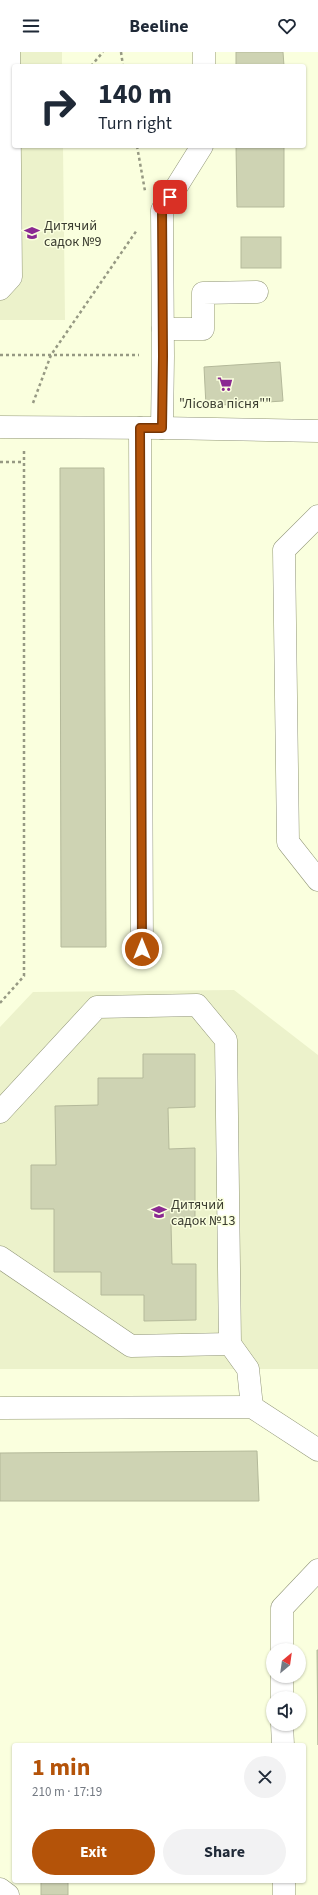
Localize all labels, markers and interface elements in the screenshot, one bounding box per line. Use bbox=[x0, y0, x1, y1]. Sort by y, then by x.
text: Beeline bbox=[129, 14, 189, 39]
icon: menu bbox=[20, 15, 42, 37]
icon: heart bbox=[276, 15, 298, 37]
text: 140 m bbox=[98, 74, 172, 114]
icon: right bbox=[32, 80, 84, 132]
text: Turn right bbox=[98, 111, 172, 136]
pin bbox=[153, 180, 187, 214]
icon: arrive bbox=[159, 186, 181, 208]
place label: Дитячий садок №9 bbox=[44, 216, 102, 252]
school or university icon: Дитячий садок №9 bbox=[23, 224, 41, 242]
supermarket icon: "Лісова пісня"" bbox=[216, 375, 234, 393]
place label: "Лісова пісня"" bbox=[179, 394, 271, 414]
position arrow bbox=[121, 928, 163, 970]
place label: Дитячий садок №13 bbox=[171, 1195, 236, 1231]
school or university icon: Дитячий садок №13 bbox=[150, 1203, 168, 1221]
north arrow bbox=[266, 1643, 306, 1683]
map controls bbox=[266, 1643, 306, 1731]
button: sound bbox=[266, 1691, 306, 1731]
text: 1 min bbox=[32, 1750, 90, 1785]
button: close bbox=[244, 1756, 286, 1798]
text: 210 m · 17:19 bbox=[32, 1783, 102, 1801]
button: Exit bbox=[32, 1829, 155, 1875]
button: Share bbox=[163, 1829, 286, 1875]

